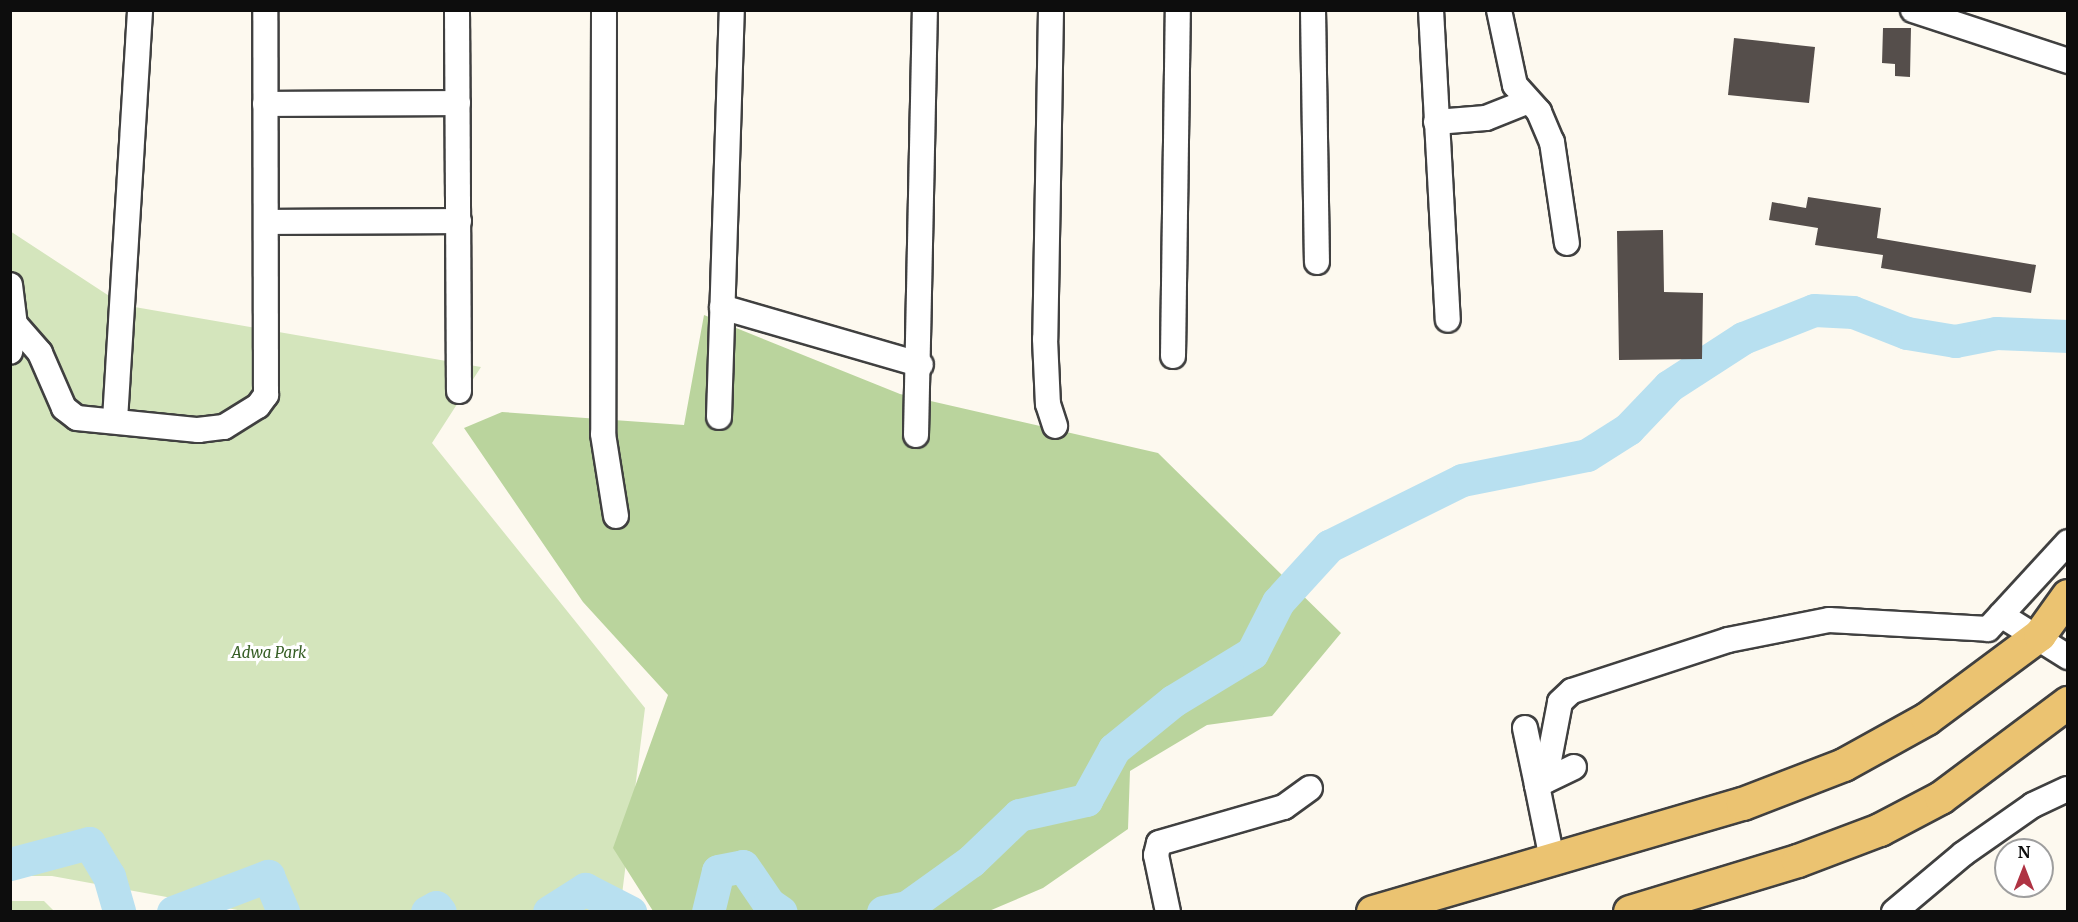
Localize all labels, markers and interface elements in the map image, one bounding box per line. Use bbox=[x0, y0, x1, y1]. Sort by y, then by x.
park label: Adwa Park bbox=[232, 644, 306, 662]
north arrow bbox=[1994, 838, 2054, 898]
text: N bbox=[2018, 842, 2030, 862]

